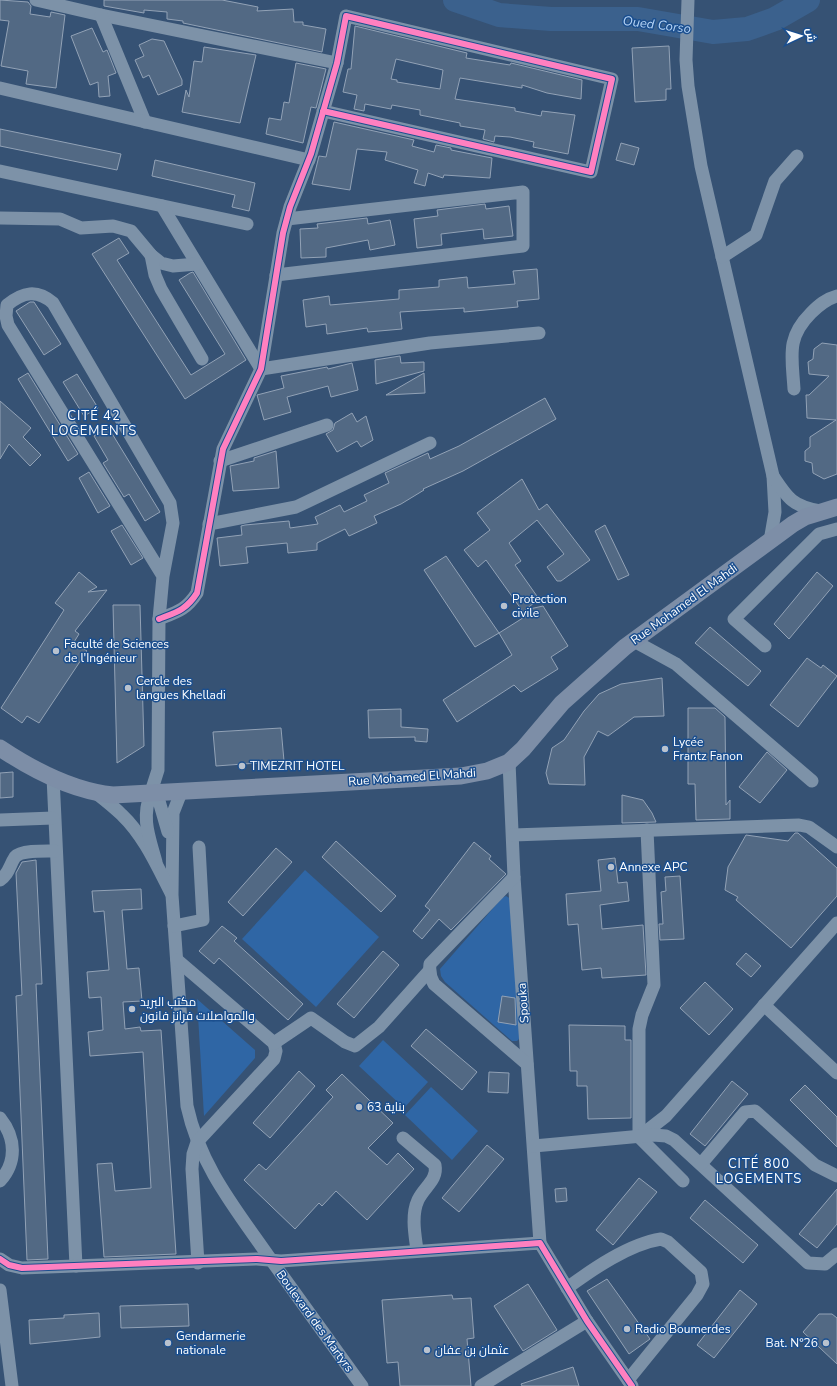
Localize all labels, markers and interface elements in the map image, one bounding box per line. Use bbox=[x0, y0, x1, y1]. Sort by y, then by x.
water label: Oued Corso bbox=[622, 12, 692, 38]
north arrow bbox=[781, 16, 821, 56]
text: ش bbox=[803, 28, 818, 43]
district label: CITÉ 42 LOGEMENTS bbox=[51, 406, 137, 440]
street label: Rue Mohamed El Mahdi bbox=[628, 560, 740, 648]
place label: Protection civile bbox=[512, 591, 567, 621]
marker: Protection civile bbox=[499, 601, 509, 611]
place label: Faculté de Sciences de l'Ingénieur bbox=[64, 636, 169, 666]
marker: Faculté de Sciences de l'Ingénieur bbox=[51, 646, 61, 656]
place label: Cercle des langues Khelladi bbox=[136, 673, 226, 703]
marker: Cercle des langues Khelladi bbox=[123, 683, 133, 693]
place label: Lycée Frantz Fanon bbox=[673, 734, 743, 764]
marker: Lycée Frantz Fanon bbox=[660, 744, 670, 754]
place label: TIMEZRIT HOTEL bbox=[250, 758, 345, 774]
marker: TIMEZRIT HOTEL bbox=[237, 761, 247, 771]
street label: Rue Mohamed El Mahdi bbox=[348, 765, 476, 789]
place label: Annexe APC bbox=[619, 859, 688, 875]
marker: Annexe APC bbox=[606, 862, 616, 872]
street label: Spouka bbox=[514, 982, 532, 1024]
place label: مكتب البريد والمواصلات فرانز فانون bbox=[140, 994, 255, 1024]
marker: مكتب البريد والمواصلات فرانز فانون bbox=[127, 1004, 137, 1014]
place label: بناية 63 bbox=[367, 1099, 405, 1115]
marker: بناية 63 bbox=[354, 1102, 364, 1112]
district label: CITÉ 800 LOGEMENTS bbox=[716, 1154, 802, 1188]
street label: Boulevard des Martyrs bbox=[273, 1267, 357, 1375]
place label: Radio Boumerdes bbox=[635, 1321, 731, 1337]
marker: Radio Boumerdes bbox=[622, 1324, 632, 1334]
place label: Gendarmerie nationale bbox=[176, 1328, 246, 1358]
place label: Bat. N°26 bbox=[766, 1335, 818, 1351]
marker: Gendarmerie nationale bbox=[163, 1338, 173, 1348]
marker: Bat. N°26 bbox=[821, 1338, 831, 1348]
place label: عثمان بن عفان bbox=[435, 1342, 509, 1358]
marker: عثمان بن عفان bbox=[422, 1345, 432, 1355]

